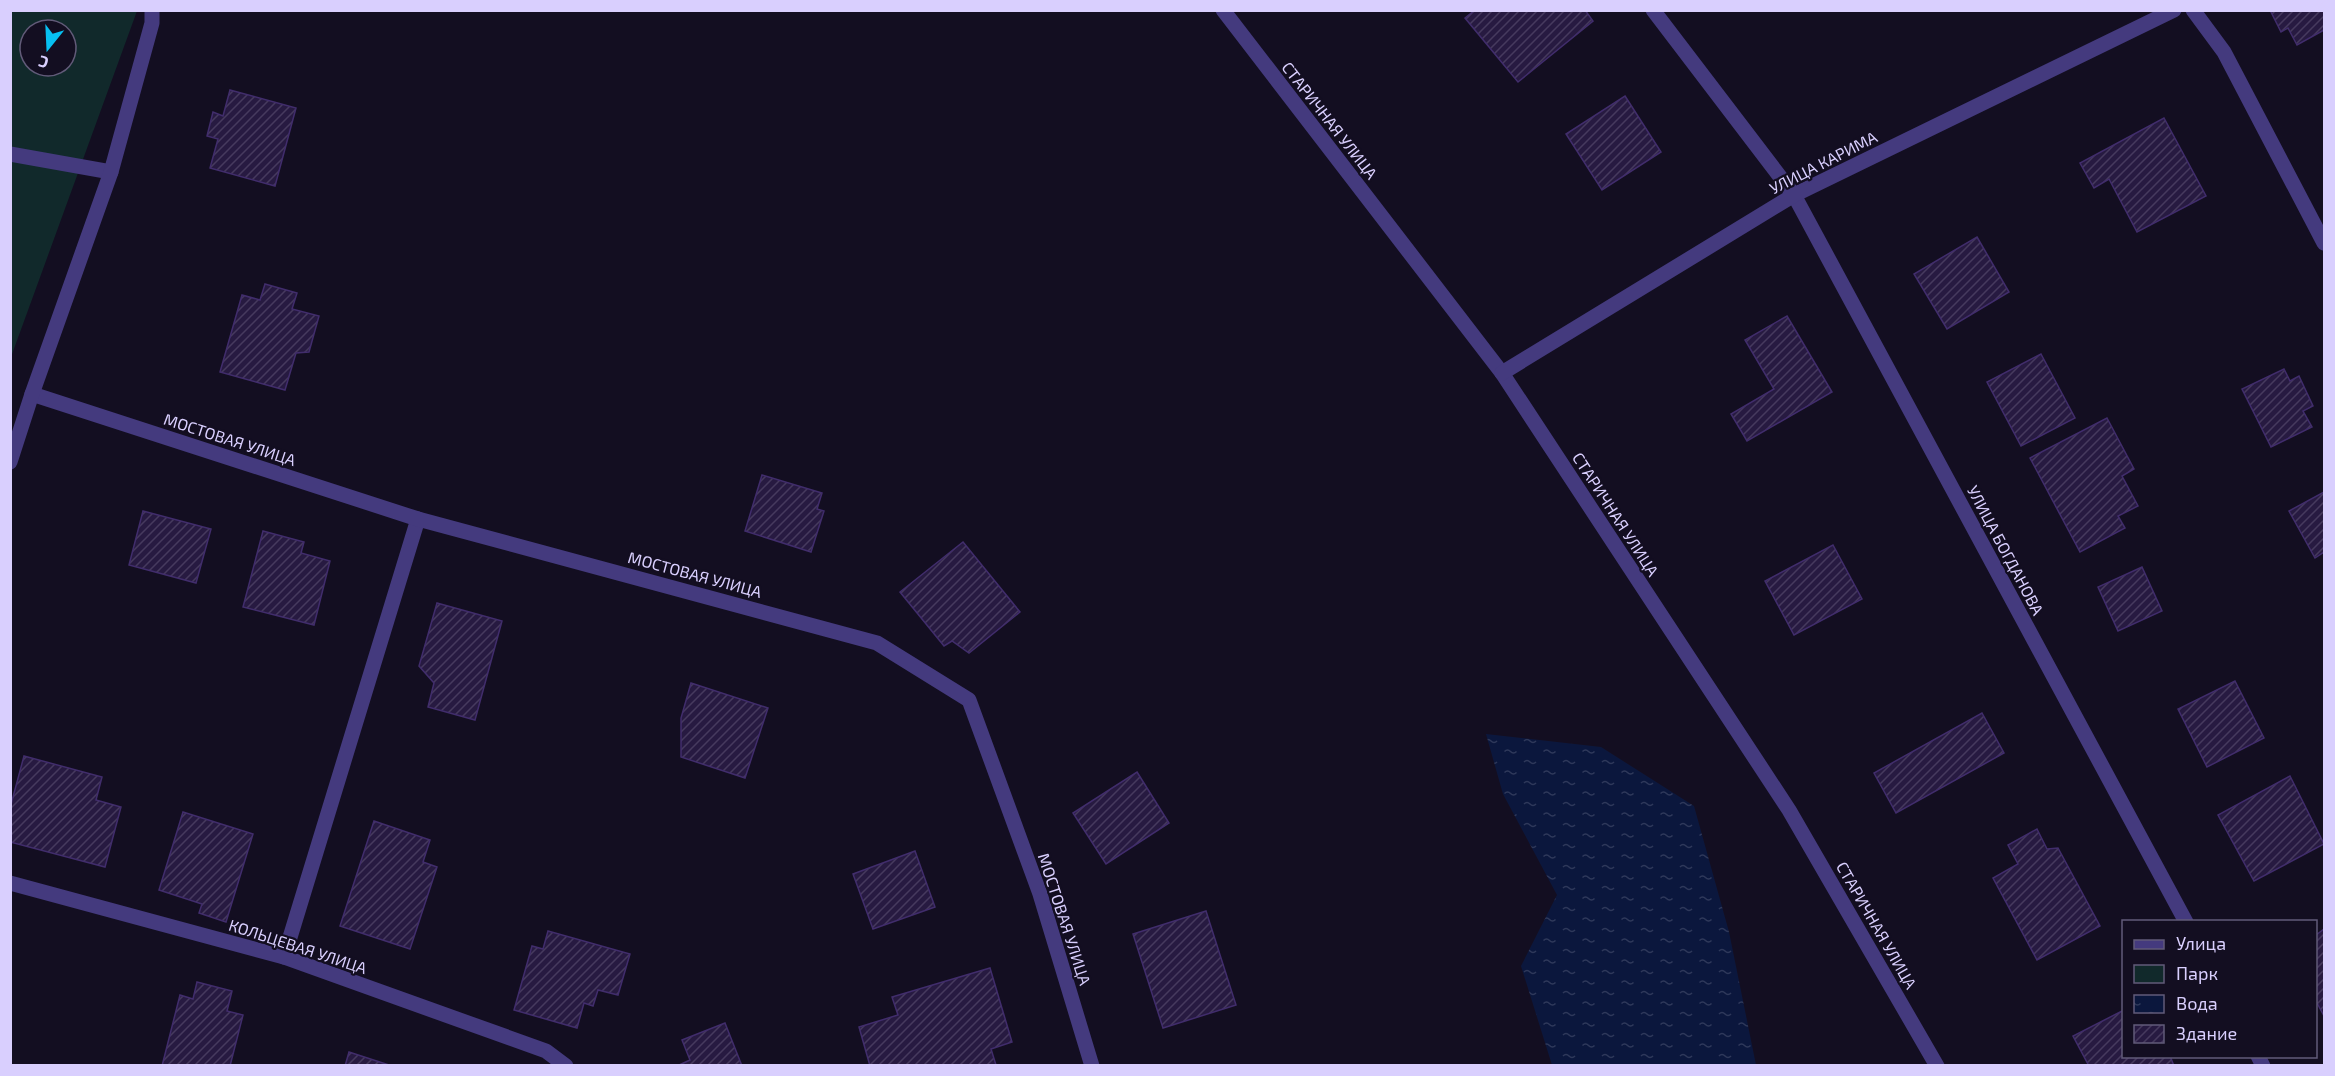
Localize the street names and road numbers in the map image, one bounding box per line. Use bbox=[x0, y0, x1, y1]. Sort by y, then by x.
street label: СТАРИЧНАЯ УЛИЦА bbox=[1278, 58, 1382, 182]
street label: УЛИЦА КАРИМА bbox=[1766, 127, 1880, 197]
street label: МОСТОВАЯ УЛИЦА bbox=[162, 409, 298, 469]
street label: СТАРИЧНАЯ УЛИЦА bbox=[1569, 449, 1663, 579]
street label: УЛИЦА БОГДАНОВА bbox=[1964, 482, 2048, 618]
street label: МОСТОВАЯ УЛИЦА bbox=[626, 547, 764, 601]
street label: МОСТОВАЯ УЛИЦА bbox=[1035, 851, 1095, 987]
street label: СТАРИЧНАЯ УЛИЦА bbox=[1833, 858, 1921, 992]
street label: КОЛЬЦЕВАЯ УЛИЦА bbox=[227, 915, 369, 977]

